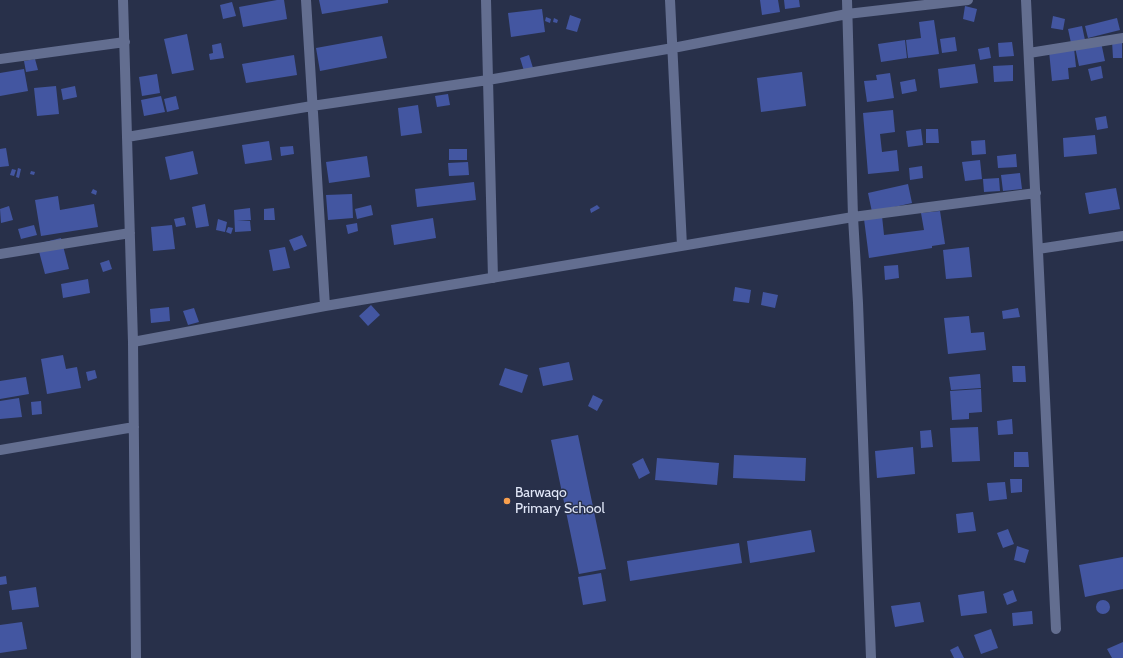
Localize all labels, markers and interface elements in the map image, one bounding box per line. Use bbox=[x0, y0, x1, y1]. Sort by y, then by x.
place label: Barwaqo Primary School bbox=[515, 485, 605, 518]
marker: Barwaqo Primary School bbox=[502, 496, 512, 506]

